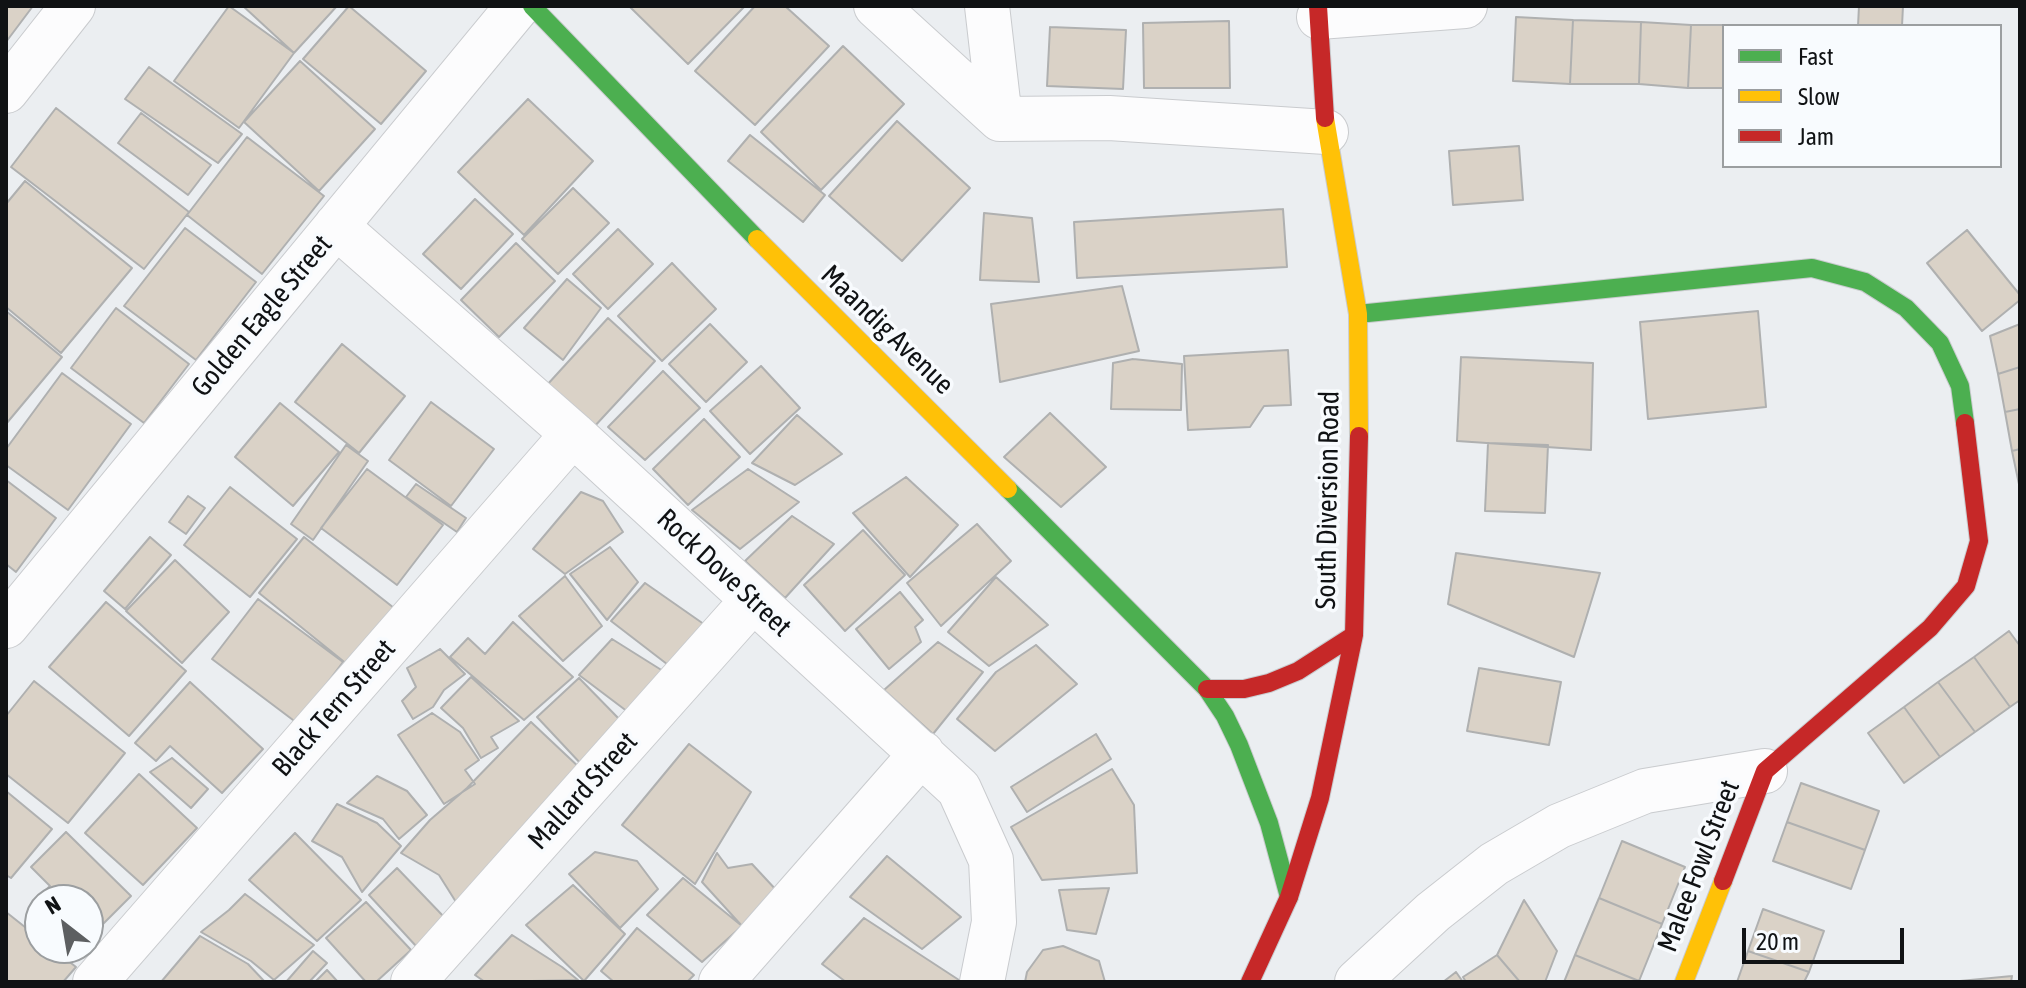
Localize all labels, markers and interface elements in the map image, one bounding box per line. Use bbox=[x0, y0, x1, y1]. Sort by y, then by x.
legend bbox=[1722, 24, 2002, 168]
text: Fast bbox=[1798, 43, 1834, 70]
text: Slow bbox=[1798, 83, 1840, 110]
text: Jam bbox=[1798, 123, 1834, 150]
street label: Golden Eagle Street bbox=[185, 228, 339, 404]
street label: Maandig Avenue bbox=[814, 258, 960, 402]
street label: South Diversion Road bbox=[1309, 390, 1347, 610]
street label: Rock Dove Street bbox=[650, 502, 798, 644]
street label: Black Tern Street bbox=[265, 633, 403, 783]
street label: Mallard Street bbox=[522, 725, 644, 857]
street label: Malee Fowl Street bbox=[1651, 775, 1747, 957]
north arrow bbox=[24, 884, 104, 964]
text: N bbox=[40, 891, 65, 920]
scale bar bbox=[1746, 912, 1908, 962]
text: 20 m bbox=[1756, 928, 1799, 955]

